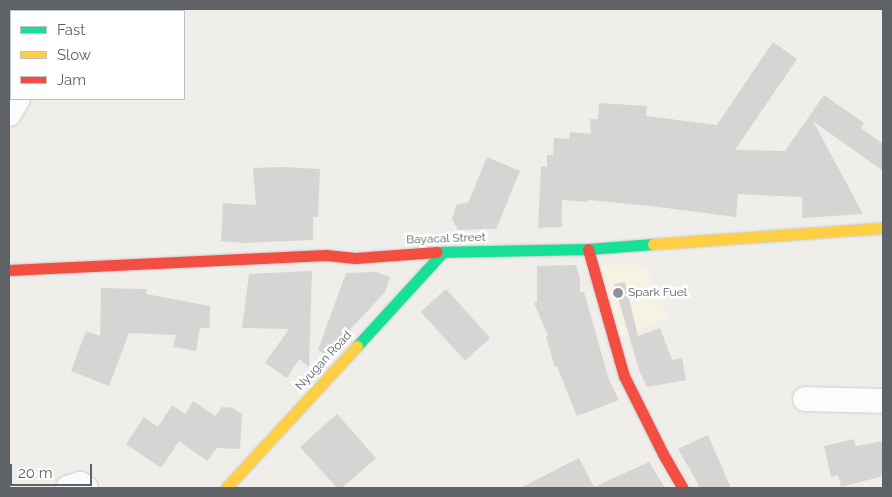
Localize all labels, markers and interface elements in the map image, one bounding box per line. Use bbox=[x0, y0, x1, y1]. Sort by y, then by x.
legend bbox=[10, 10, 185, 100]
text: Fast bbox=[57, 21, 85, 39]
text: Slow bbox=[57, 46, 91, 64]
text: Jam bbox=[57, 71, 86, 89]
street label: Bayacal Street bbox=[406, 230, 486, 248]
place label: Spark Fuel bbox=[628, 286, 687, 300]
marker: Spark Fuel bbox=[612, 287, 624, 299]
street label: Nyugan Road bbox=[293, 328, 355, 394]
scale bar bbox=[12, 454, 95, 486]
text: 20 m bbox=[18, 464, 53, 482]

